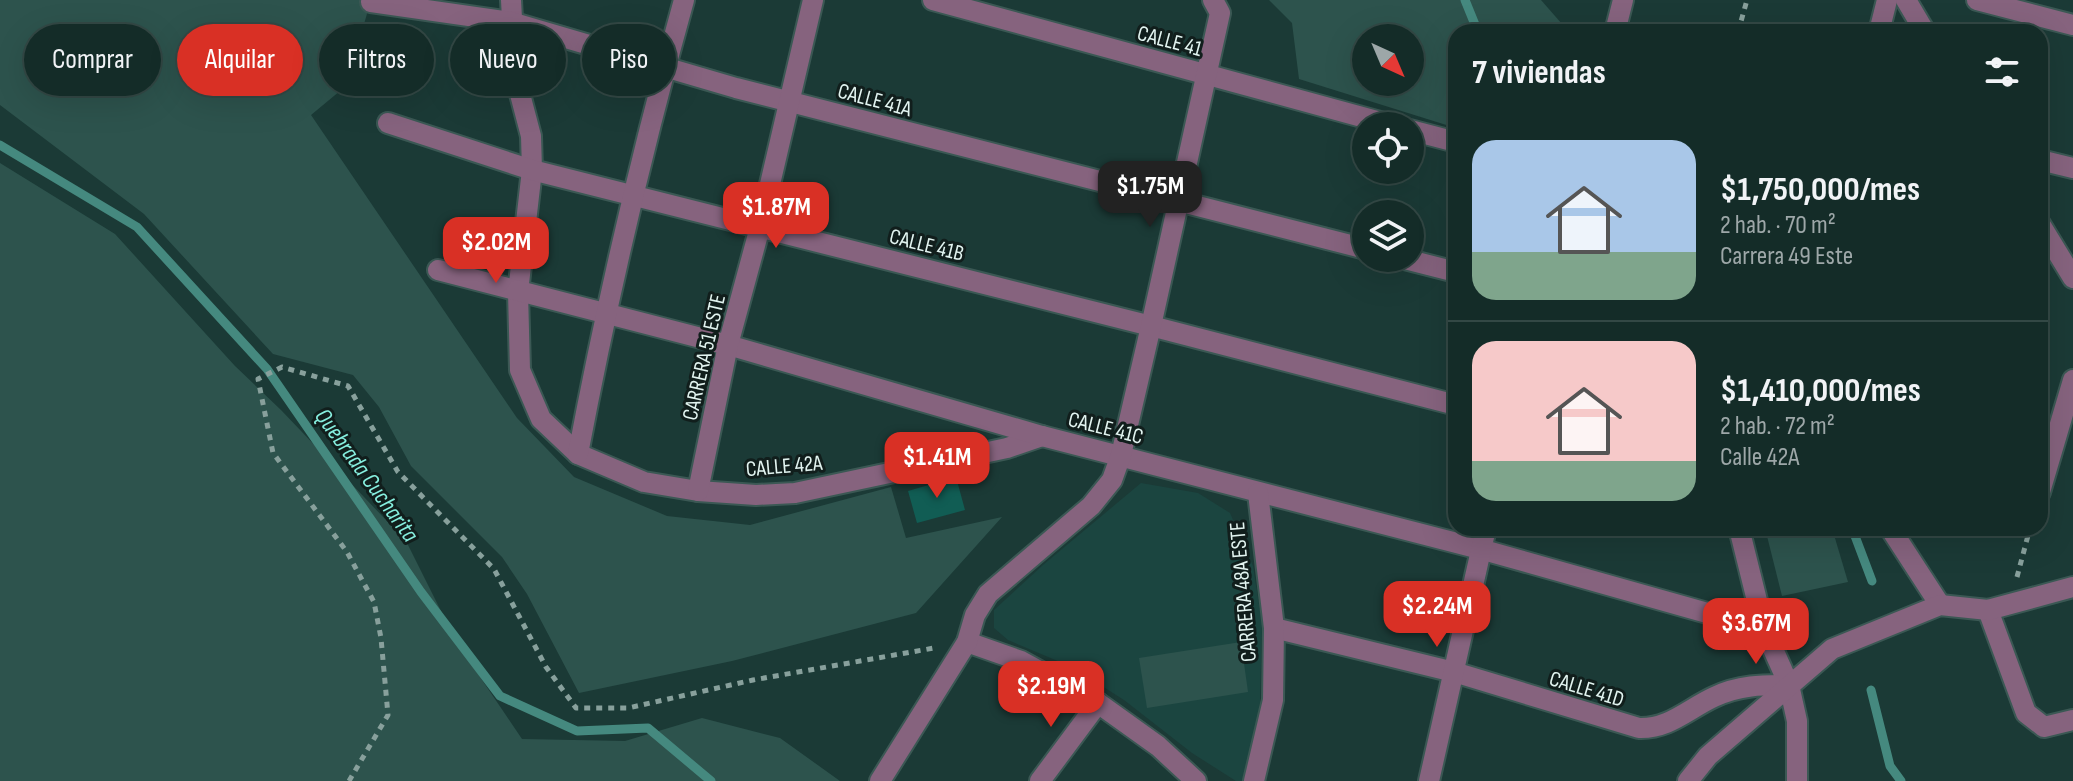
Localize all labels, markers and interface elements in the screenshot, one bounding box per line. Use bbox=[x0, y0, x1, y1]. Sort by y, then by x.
street label: CALLE 41 bbox=[1134, 20, 1205, 63]
chip: Comprar bbox=[24, 24, 161, 96]
chip: Alquilar bbox=[177, 24, 303, 96]
chip: Filtros bbox=[319, 24, 434, 96]
chip: Nuevo bbox=[450, 24, 566, 96]
chip: Piso bbox=[582, 24, 676, 96]
north arrow bbox=[1352, 24, 1424, 96]
map controls bbox=[1352, 24, 1424, 272]
icon: filters bbox=[1980, 50, 2024, 94]
text: 7 viviendas bbox=[1472, 52, 1606, 93]
street label: CALLE 41A bbox=[835, 78, 915, 123]
button: locate bbox=[1352, 112, 1424, 184]
pin: $1.75M bbox=[1085, 161, 1215, 229]
text: $1,750,000/mes bbox=[1720, 169, 1920, 210]
text: $1.75M bbox=[1116, 171, 1184, 202]
icon: home bbox=[1536, 172, 1632, 268]
pin: $1.87M bbox=[711, 182, 841, 250]
text: $1.87M bbox=[741, 192, 811, 223]
button: layers bbox=[1352, 200, 1424, 272]
text: 2 hab. · 70 m² bbox=[1720, 210, 1836, 241]
pin: $2.02M bbox=[431, 217, 561, 285]
street label: CALLE 41B bbox=[887, 223, 967, 268]
text: $2.02M bbox=[461, 227, 531, 258]
text: Carrera 49 Este bbox=[1720, 241, 1853, 272]
street label: CARRERA 51 ESTE bbox=[677, 292, 732, 423]
text: $1,410,000/mes bbox=[1720, 370, 1921, 411]
icon: home bbox=[1536, 373, 1632, 469]
water label: Quebrada Cucharita bbox=[308, 403, 425, 548]
street label: CALLE 41C bbox=[1065, 406, 1146, 451]
text: 2 hab. · 72 m² bbox=[1720, 411, 1835, 442]
pin: $1.41M bbox=[872, 432, 1002, 500]
text: $1.41M bbox=[903, 442, 971, 473]
text: Calle 42A bbox=[1720, 442, 1799, 473]
street label: CALLE 42A bbox=[745, 450, 824, 483]
street label: CARRERA 48A ESTE bbox=[1224, 521, 1263, 663]
pin: $2.24M bbox=[1372, 581, 1502, 649]
text: $2.24M bbox=[1402, 591, 1472, 622]
pin: $3.67M bbox=[1691, 598, 1821, 666]
text: $3.67M bbox=[1721, 608, 1791, 639]
pin: $2.19M bbox=[986, 661, 1116, 729]
street label: CALLE 41D bbox=[1546, 665, 1627, 714]
text: $2.19M bbox=[1016, 671, 1086, 702]

